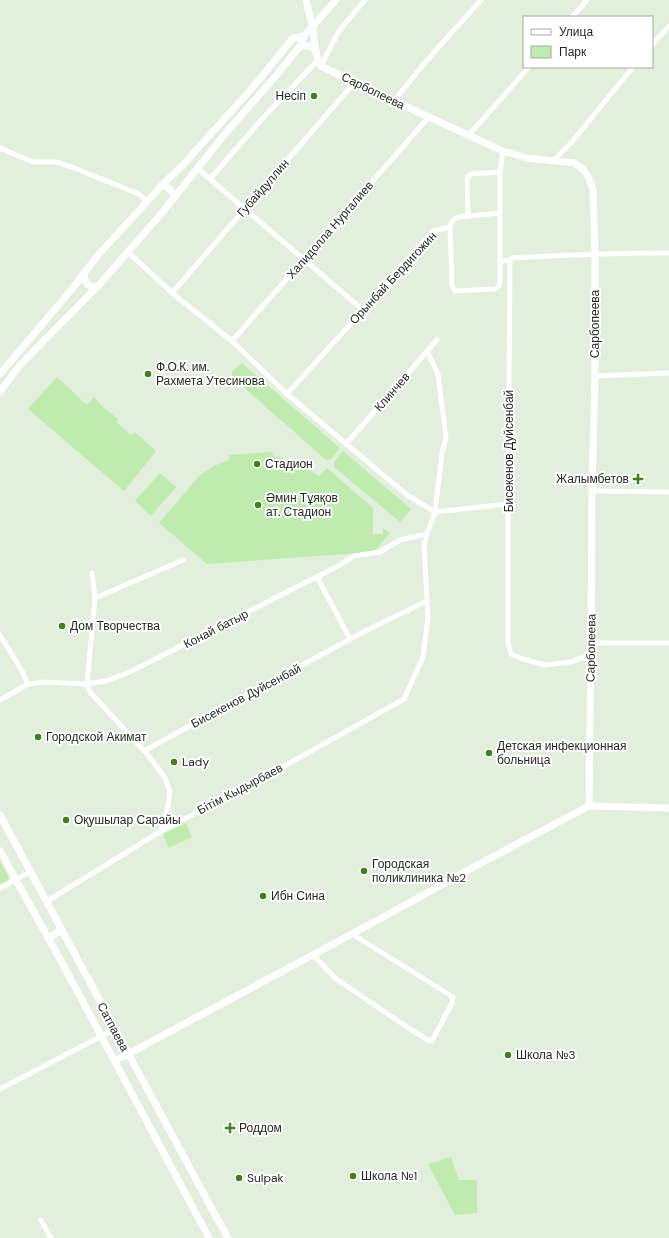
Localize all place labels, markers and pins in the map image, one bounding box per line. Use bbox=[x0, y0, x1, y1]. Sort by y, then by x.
place label: Несіп bbox=[275, 88, 306, 104]
marker: Несіп bbox=[309, 91, 319, 101]
place label: Ф.О.К. им. Рахмета Утесинова bbox=[156, 359, 265, 389]
marker: Ф.О.К. им. Рахмета Утесинова bbox=[143, 369, 153, 379]
place label: Стадион bbox=[265, 456, 313, 472]
marker: Стадион bbox=[252, 459, 262, 469]
place label: Жалымбетов bbox=[556, 471, 629, 487]
marker: Жалымбетов bbox=[632, 473, 644, 485]
place label: Әмин Тұяқов ат. Стадион bbox=[266, 490, 338, 520]
marker: Әмин Тұяқов ат. Стадион bbox=[253, 500, 263, 510]
place label: Дом Творчества bbox=[70, 618, 160, 634]
marker: Дом Творчества bbox=[57, 621, 67, 631]
place label: Городской Акимат bbox=[46, 729, 147, 745]
marker: Городской Акимат bbox=[33, 732, 43, 742]
place label: Детская инфекционная больница bbox=[497, 738, 626, 768]
marker: Детская инфекционная больница bbox=[484, 748, 494, 758]
place label: Lady bbox=[182, 754, 209, 770]
marker: Lady bbox=[169, 757, 179, 767]
place label: Оқушылар Сарайы bbox=[74, 812, 181, 828]
marker: Оқушылар Сарайы bbox=[61, 815, 71, 825]
place label: Городская поликлиника №2 bbox=[372, 856, 466, 886]
marker: Городская поликлиника №2 bbox=[359, 866, 369, 876]
place label: Ибн Сина bbox=[271, 888, 325, 904]
marker: Ибн Сина bbox=[258, 891, 268, 901]
place label: Школа №3 bbox=[516, 1047, 576, 1063]
marker: Школа №3 bbox=[503, 1050, 513, 1060]
place label: Роддом bbox=[239, 1120, 282, 1136]
marker: Роддом bbox=[224, 1122, 236, 1134]
place label: Школа №1 bbox=[361, 1168, 417, 1184]
place label: Sulpak bbox=[247, 1170, 284, 1186]
marker: Школа №1 bbox=[348, 1171, 358, 1181]
marker: Sulpak bbox=[234, 1173, 244, 1183]

